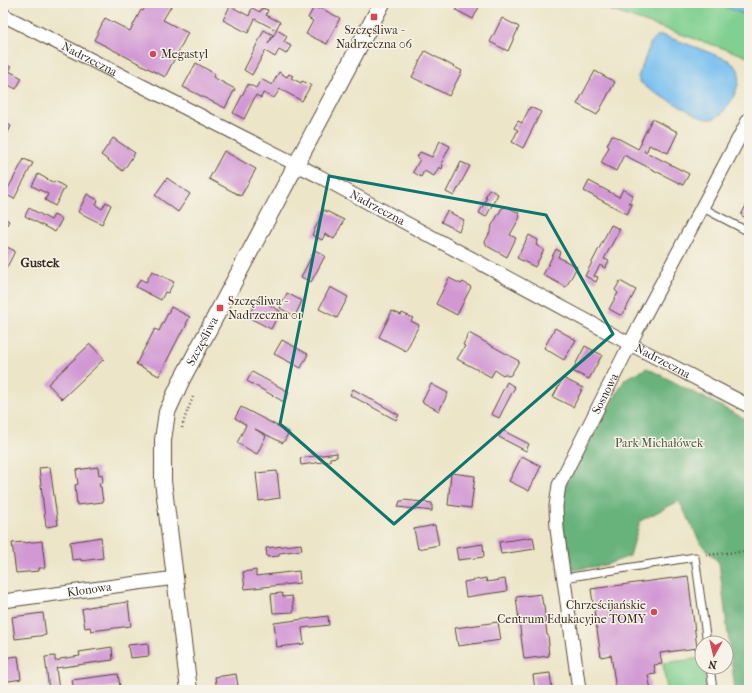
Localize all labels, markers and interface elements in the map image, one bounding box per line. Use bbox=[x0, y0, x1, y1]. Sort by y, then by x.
marker: Szczęśliwa - Nadrzeczna 06 bbox=[369, 12, 379, 22]
place label: Szczęśliwa - Nadrzeczna 06 bbox=[336, 23, 413, 51]
street label: Nadrzeczna bbox=[59, 39, 120, 79]
place label: Megastyl bbox=[161, 47, 209, 61]
marker: Megastyl bbox=[148, 49, 158, 59]
street label: Nadrzeczna bbox=[347, 187, 408, 228]
district label: Gustek bbox=[20, 255, 61, 270]
place label: Szczęśliwa - Nadrzeczna 01 bbox=[228, 294, 302, 322]
marker: Szczęśliwa - Nadrzeczna 01 bbox=[215, 303, 225, 313]
street label: Szczęśliwa bbox=[183, 314, 221, 368]
street label: Nadrzeczna bbox=[633, 341, 693, 381]
street label: Sosnowa bbox=[589, 371, 621, 416]
park label: Park Michałówek bbox=[615, 436, 704, 450]
street label: Klonowa bbox=[66, 579, 113, 599]
place label: Chrześcijańskie Centrum Edukacyjne TOMY bbox=[497, 598, 647, 626]
marker: Chrześcijańskie Centrum Edukacyjne TOMY bbox=[649, 607, 659, 617]
north arrow bbox=[694, 635, 734, 675]
text: N bbox=[707, 657, 718, 671]

